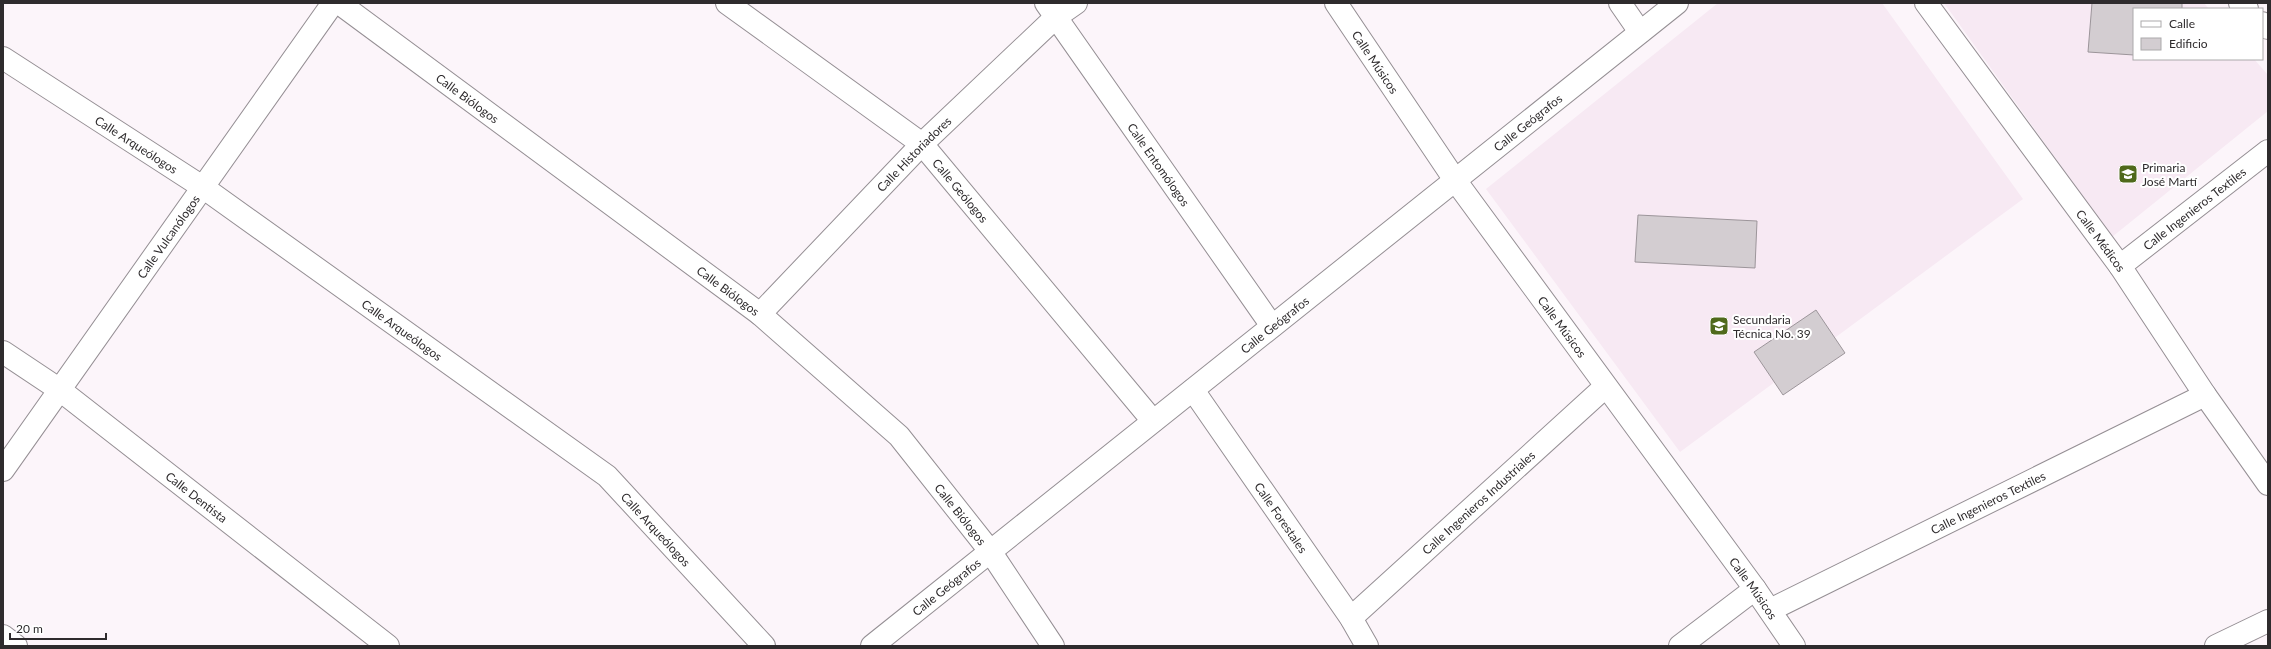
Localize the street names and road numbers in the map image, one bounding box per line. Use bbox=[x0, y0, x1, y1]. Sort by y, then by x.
street label: Calle Músicos bbox=[1349, 28, 1402, 96]
street label: Calle Biólogos bbox=[433, 70, 502, 126]
street label: Calle Geógrafos bbox=[1490, 91, 1565, 154]
street label: Calle Arqueólogos bbox=[92, 112, 181, 177]
street label: Calle Historiadores bbox=[873, 113, 954, 195]
street label: Calle Entomólogos bbox=[1125, 120, 1193, 209]
street label: Calle Geólogos bbox=[930, 155, 992, 225]
street label: Calle Ingenieros Textiles bbox=[2140, 164, 2249, 253]
street label: Calle Vulcanólogos bbox=[133, 192, 203, 281]
street label: Calle Médicos bbox=[2073, 206, 2129, 274]
street label: Calle Biólogos bbox=[694, 262, 763, 319]
street label: Calle Geógrafos bbox=[1237, 293, 1312, 356]
street label: Calle Músicos bbox=[1535, 293, 1590, 360]
street label: Calle Arqueólogos bbox=[359, 296, 445, 363]
street label: Calle Ingenieros Industriales bbox=[1419, 447, 1538, 557]
street label: Calle Dentista bbox=[163, 468, 231, 525]
street label: Calle Ingenieros Textiles bbox=[1928, 468, 2048, 537]
street label: Calle Forestales bbox=[1252, 479, 1311, 556]
street label: Calle Biólogos bbox=[932, 480, 990, 548]
street label: Calle Arqueólogos bbox=[618, 489, 694, 569]
street label: Calle Músicos bbox=[1727, 554, 1781, 622]
street label: Calle Geógrafos bbox=[909, 555, 983, 619]

